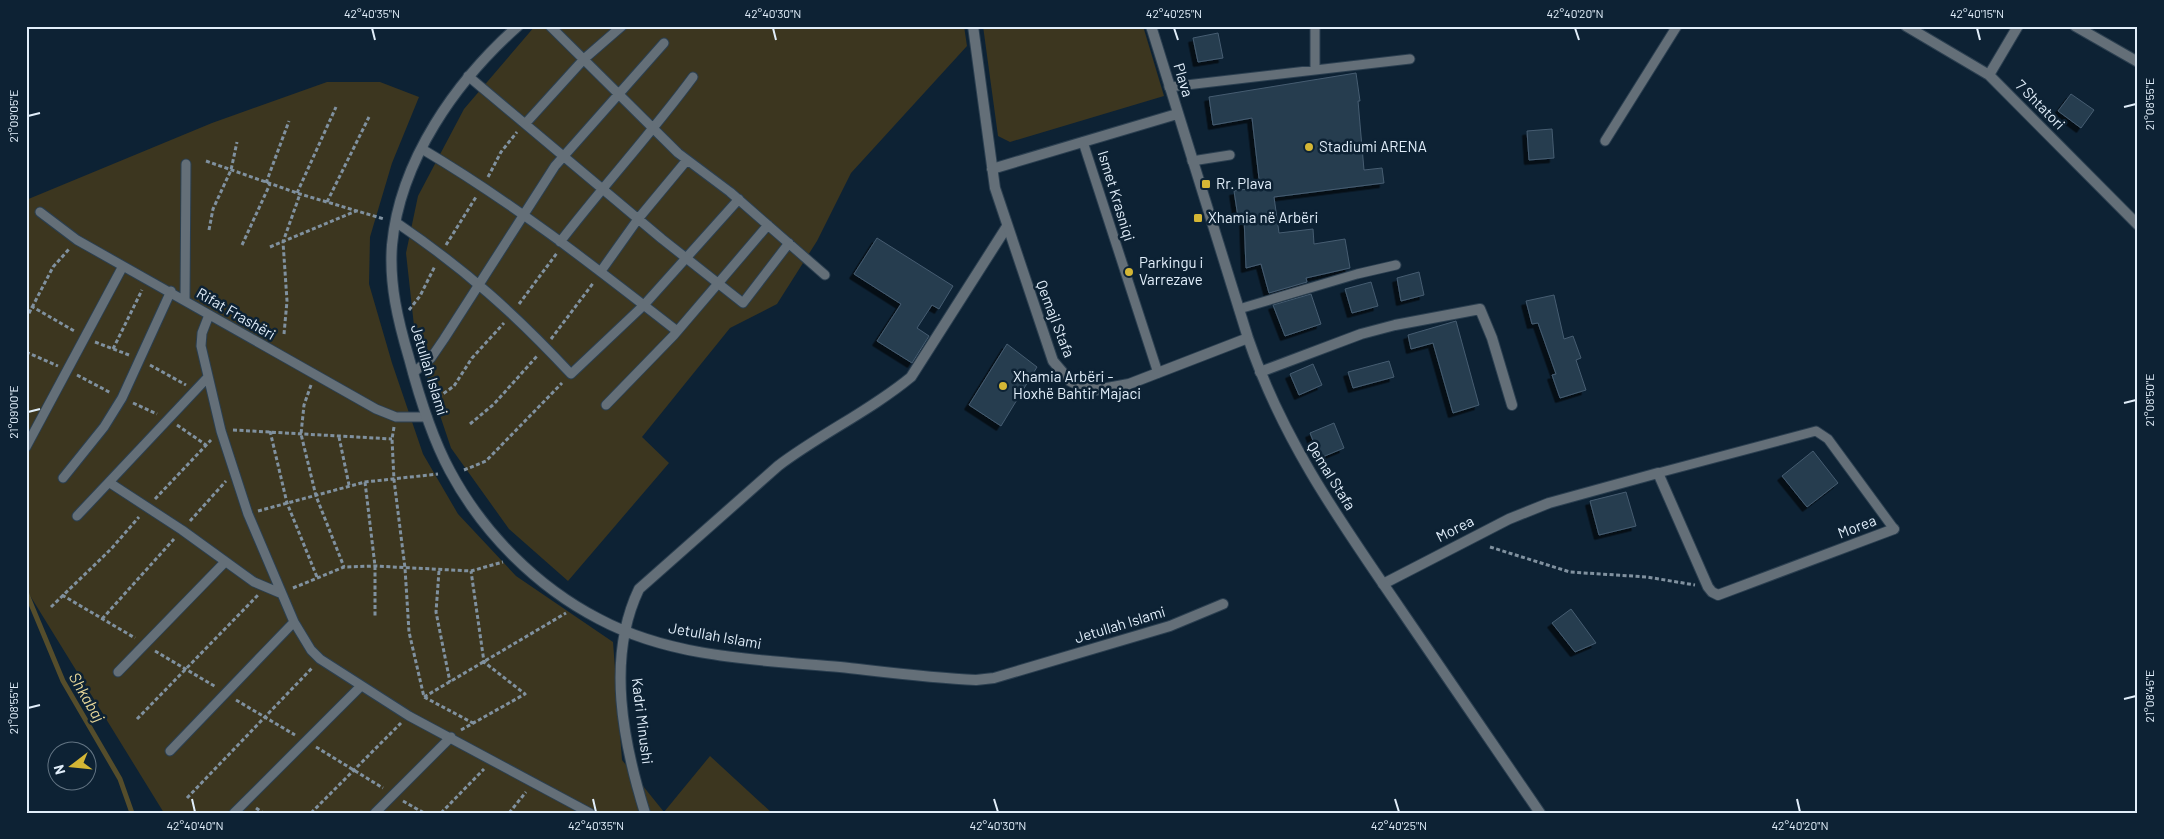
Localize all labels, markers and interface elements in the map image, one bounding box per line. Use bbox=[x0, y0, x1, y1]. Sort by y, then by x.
text: 42°40'35"N bbox=[344, 6, 400, 20]
text: 42°40'30"N bbox=[745, 6, 801, 20]
text: 42°40'25"N bbox=[1146, 6, 1202, 20]
text: 42°40'20"N bbox=[1546, 6, 1604, 20]
text: 42°40'15"N bbox=[1950, 6, 2004, 20]
street label: Plava bbox=[1170, 61, 1198, 99]
street label: 7 Shtatori bbox=[2012, 76, 2069, 133]
text: 21°08'55"E bbox=[2142, 78, 2156, 130]
text: 21°09'05"E bbox=[6, 89, 20, 143]
place label: Stadiumi ARENA bbox=[1319, 137, 1427, 155]
marker: Stadiumi ARENA bbox=[1303, 141, 1315, 153]
street label: Ismet Krasniqi bbox=[1095, 148, 1139, 243]
place label: Rr. Plava bbox=[1216, 174, 1272, 192]
marker: Rr. Plava bbox=[1200, 178, 1212, 190]
place label: Xhamia në Arbëri bbox=[1208, 208, 1318, 226]
marker: Xhamia në Arbëri bbox=[1192, 212, 1204, 224]
place label: Parkingu i Varrezave bbox=[1139, 253, 1203, 288]
marker: Parkingu i Varrezave bbox=[1123, 266, 1135, 278]
street label: Qemajl Stafa bbox=[1033, 277, 1079, 360]
street label: Rifat Frashëri bbox=[194, 283, 279, 343]
street label: Jetullah Islami bbox=[408, 322, 452, 417]
place label: Xhamia Arbëri - Hoxhë Bahtir Majaci bbox=[1013, 367, 1141, 402]
text: 21°08'50"E bbox=[2142, 373, 2156, 427]
marker: Xhamia Arbëri - Hoxhë Bahtir Majaci bbox=[997, 380, 1009, 392]
text: 21°09'00"E bbox=[6, 385, 20, 439]
street label: Qemal Stafa bbox=[1304, 438, 1360, 513]
street label: Morea bbox=[1433, 511, 1476, 545]
street label: Morea bbox=[1835, 511, 1878, 542]
street label: Jetullah Islami bbox=[1072, 602, 1167, 646]
street label: Jetullah Islami bbox=[667, 618, 763, 652]
water label: Shkabaj bbox=[66, 669, 109, 725]
text: 21°08'45"E bbox=[2142, 670, 2156, 722]
street label: Kadri Minushi bbox=[629, 677, 657, 765]
text: 21°08'55"E bbox=[6, 682, 20, 734]
north arrow bbox=[48, 742, 98, 792]
text: N bbox=[50, 763, 68, 777]
text: 42°40'40"N bbox=[166, 818, 224, 832]
text: 42°40'35"N bbox=[568, 818, 624, 832]
text: 42°40'30"N bbox=[970, 818, 1026, 832]
text: 42°40'25"N bbox=[1371, 818, 1427, 832]
text: 42°40'20"N bbox=[1771, 818, 1829, 832]

